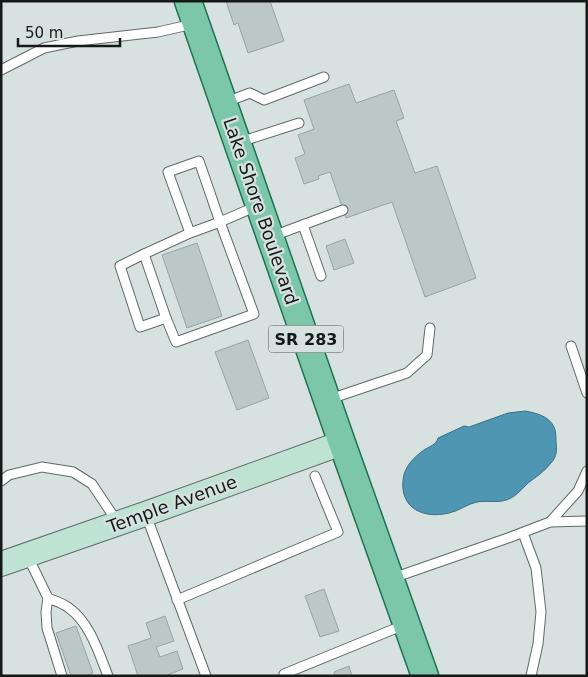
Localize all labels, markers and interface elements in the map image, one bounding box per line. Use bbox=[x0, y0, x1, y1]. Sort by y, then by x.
scale bar bbox=[18, 15, 120, 47]
text: 50 m bbox=[25, 24, 63, 42]
street label: Lake Shore Boulevard bbox=[219, 115, 303, 307]
road number: SR 283 bbox=[268, 326, 344, 352]
street label: Temple Avenue bbox=[103, 471, 240, 538]

